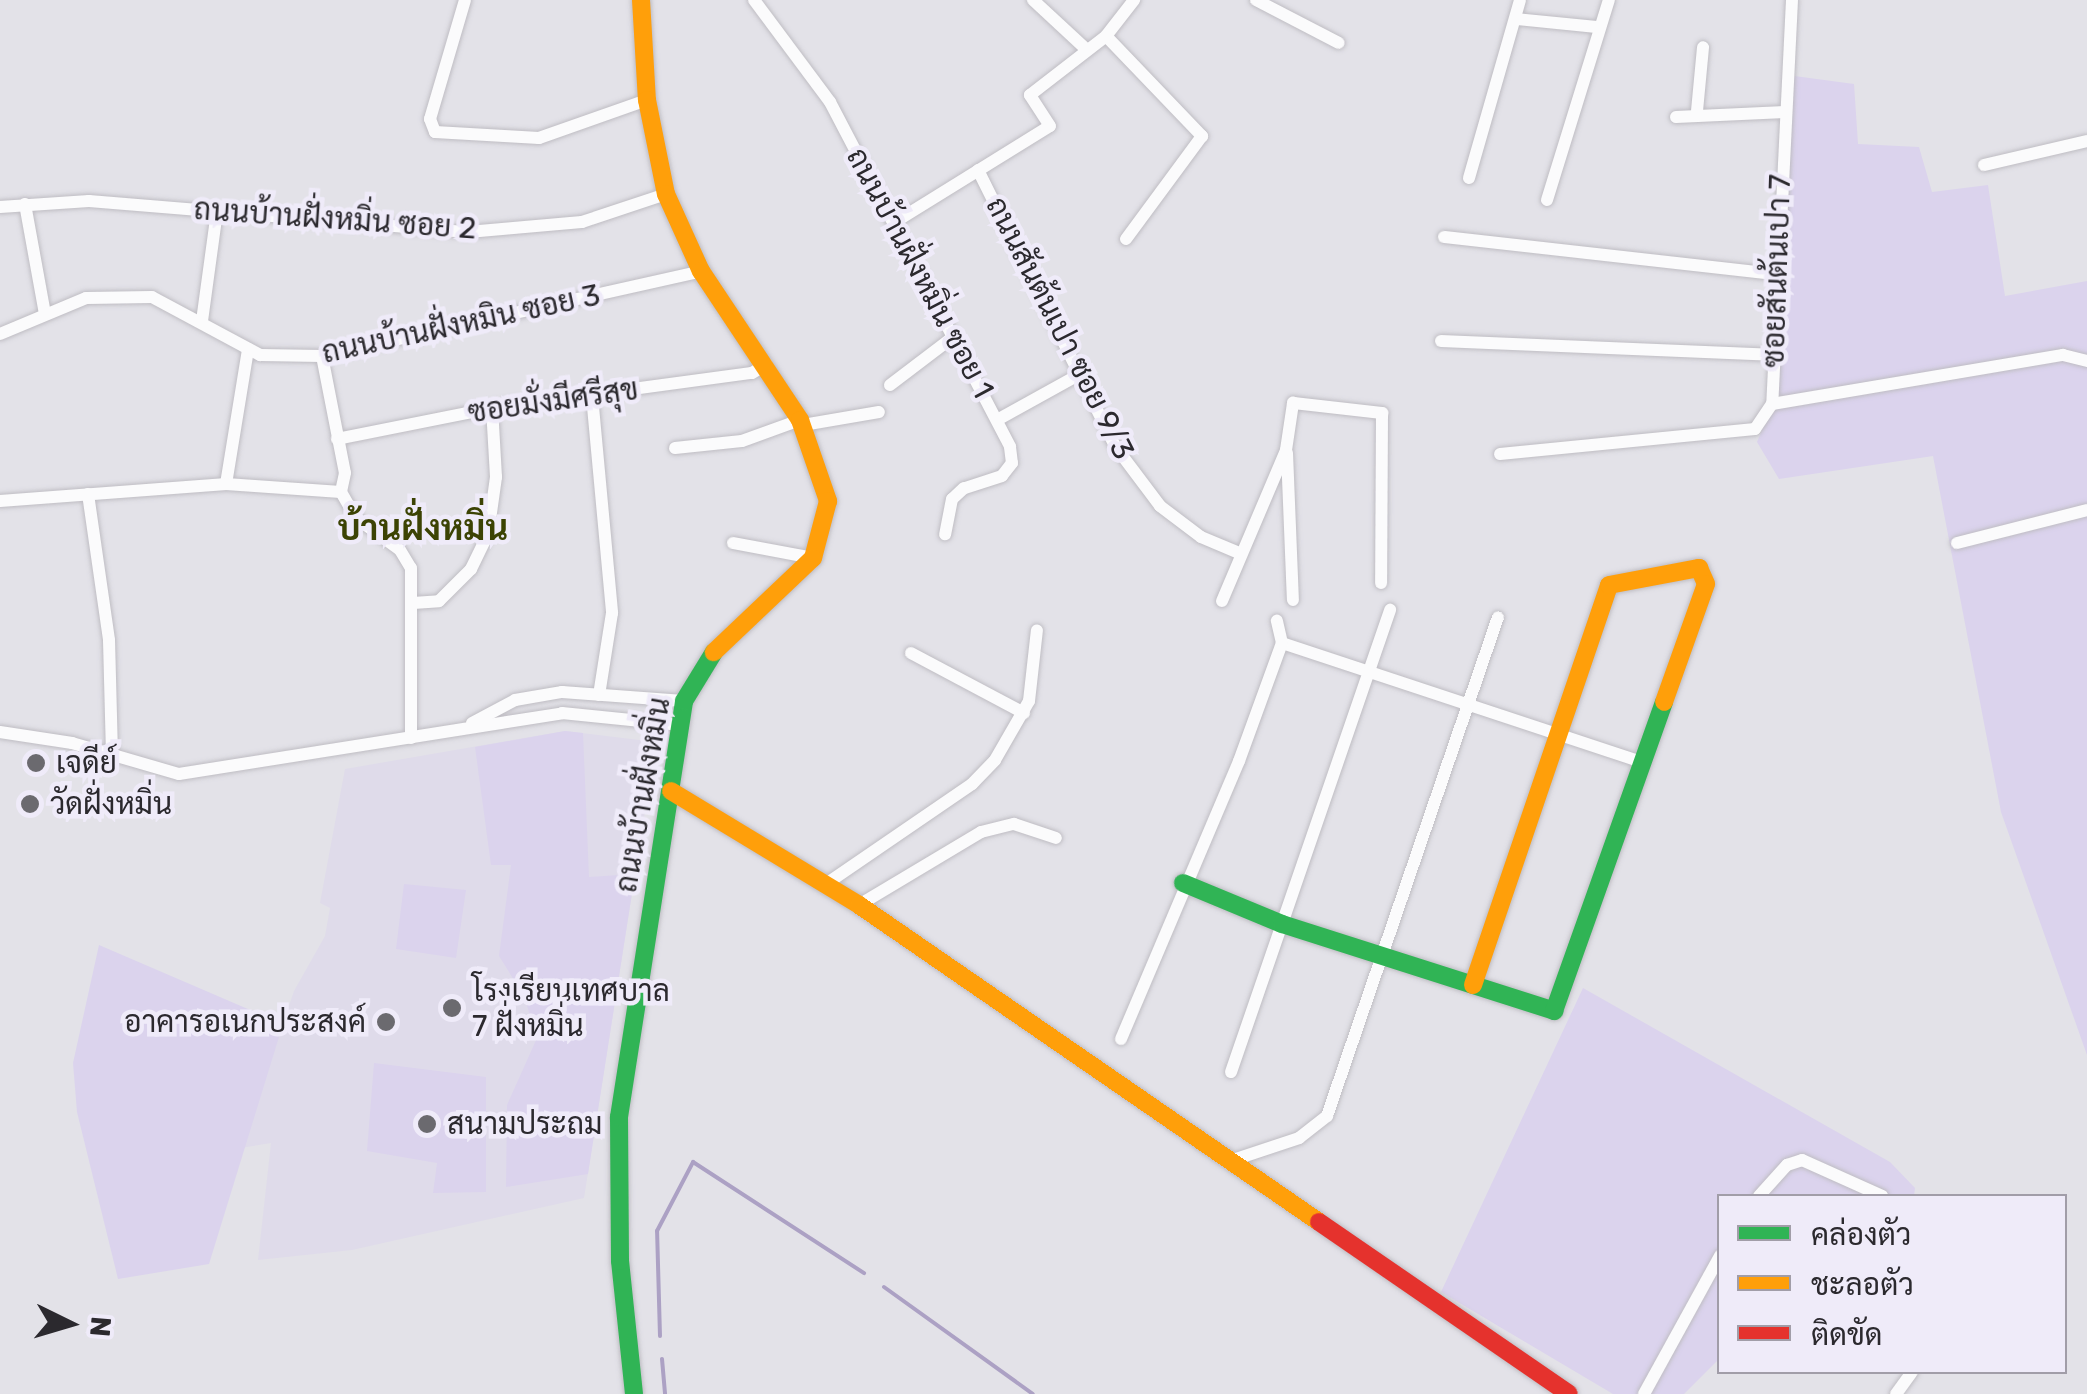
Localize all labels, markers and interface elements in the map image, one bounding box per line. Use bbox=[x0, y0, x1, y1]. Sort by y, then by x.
street label: ถนนบ้านฝั่งหมิ่น ซอย 1 bbox=[839, 142, 1001, 404]
street label: ซอยสันต้นเปา 7 bbox=[1756, 174, 1798, 368]
street label: ถนนบ้านฝั่งหมิ่น ซอย 2 bbox=[193, 191, 477, 247]
street label: ถนนสันต้นเปา ซอย 9/3 bbox=[978, 191, 1142, 465]
street label: ถนนบ้านฝั่งหมิน ซอย 3 bbox=[319, 277, 603, 371]
street label: ซอยมั่งมีศรีสุข bbox=[466, 371, 640, 431]
district label: บ้านฝั่งหมิ่น bbox=[338, 507, 508, 549]
street label: ถนนบ้านฝั่งหมิ่น bbox=[608, 695, 678, 895]
place label: เจดีย์ bbox=[56, 745, 117, 781]
marker: เจดีย์ bbox=[25, 752, 47, 774]
place label: วัดฝั่งหมิ่น bbox=[50, 786, 172, 822]
marker: วัดฝั่งหมิ่น bbox=[19, 793, 41, 815]
place label: โรงเรียนเทศบาล 7 ฝั่งหมิ่น bbox=[472, 973, 670, 1044]
marker: โรงเรียนเทศบาล 7 ฝั่งหมิ่น bbox=[441, 997, 463, 1019]
place label: อาคารอเนกประสงค์ bbox=[124, 1004, 366, 1040]
marker: อาคารอเนกประสงค์ bbox=[375, 1011, 397, 1033]
place label: สนามประถม bbox=[447, 1106, 603, 1142]
marker: สนามประถม bbox=[416, 1113, 438, 1135]
legend bbox=[1717, 1194, 2067, 1374]
text: คล่องตัว bbox=[1811, 1217, 1911, 1253]
text: ชะลอตัว bbox=[1811, 1267, 1914, 1303]
north arrow bbox=[20, 1274, 120, 1374]
text: N bbox=[83, 1315, 118, 1338]
text: ติดขัด bbox=[1811, 1317, 1883, 1353]

